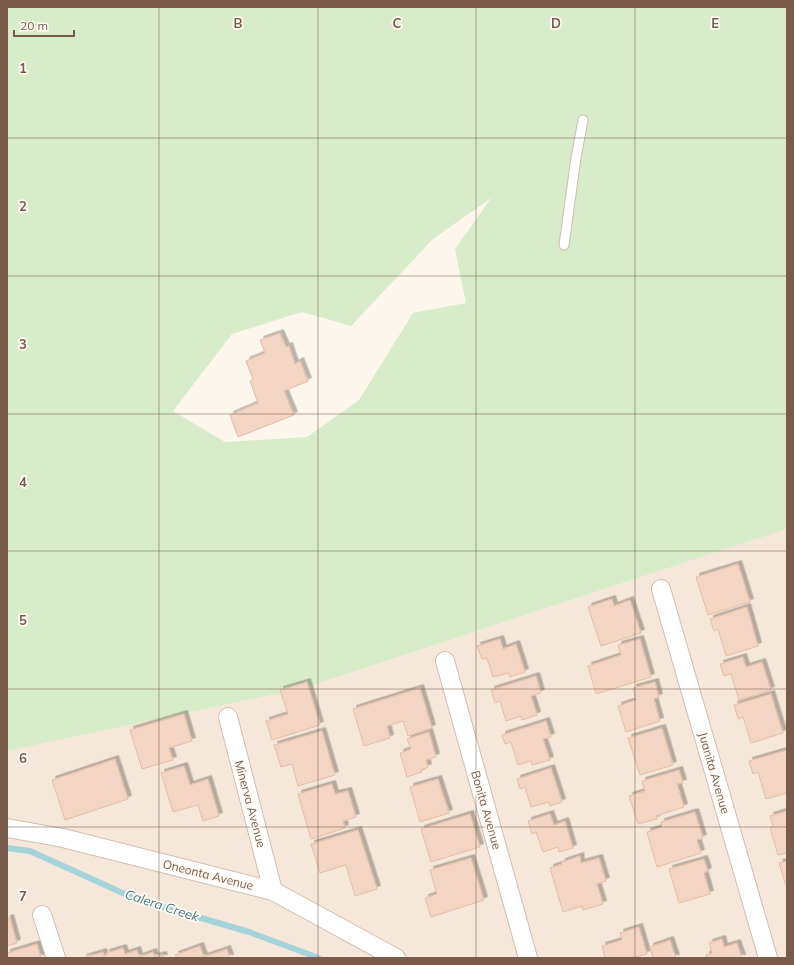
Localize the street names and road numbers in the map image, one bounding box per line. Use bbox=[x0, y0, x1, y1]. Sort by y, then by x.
street label: Juanita Avenue bbox=[696, 730, 733, 815]
street label: Minerva Avenue bbox=[232, 759, 269, 849]
street label: Bonita Avenue bbox=[468, 769, 505, 851]
street label: Oneonta Avenue bbox=[161, 856, 255, 893]

